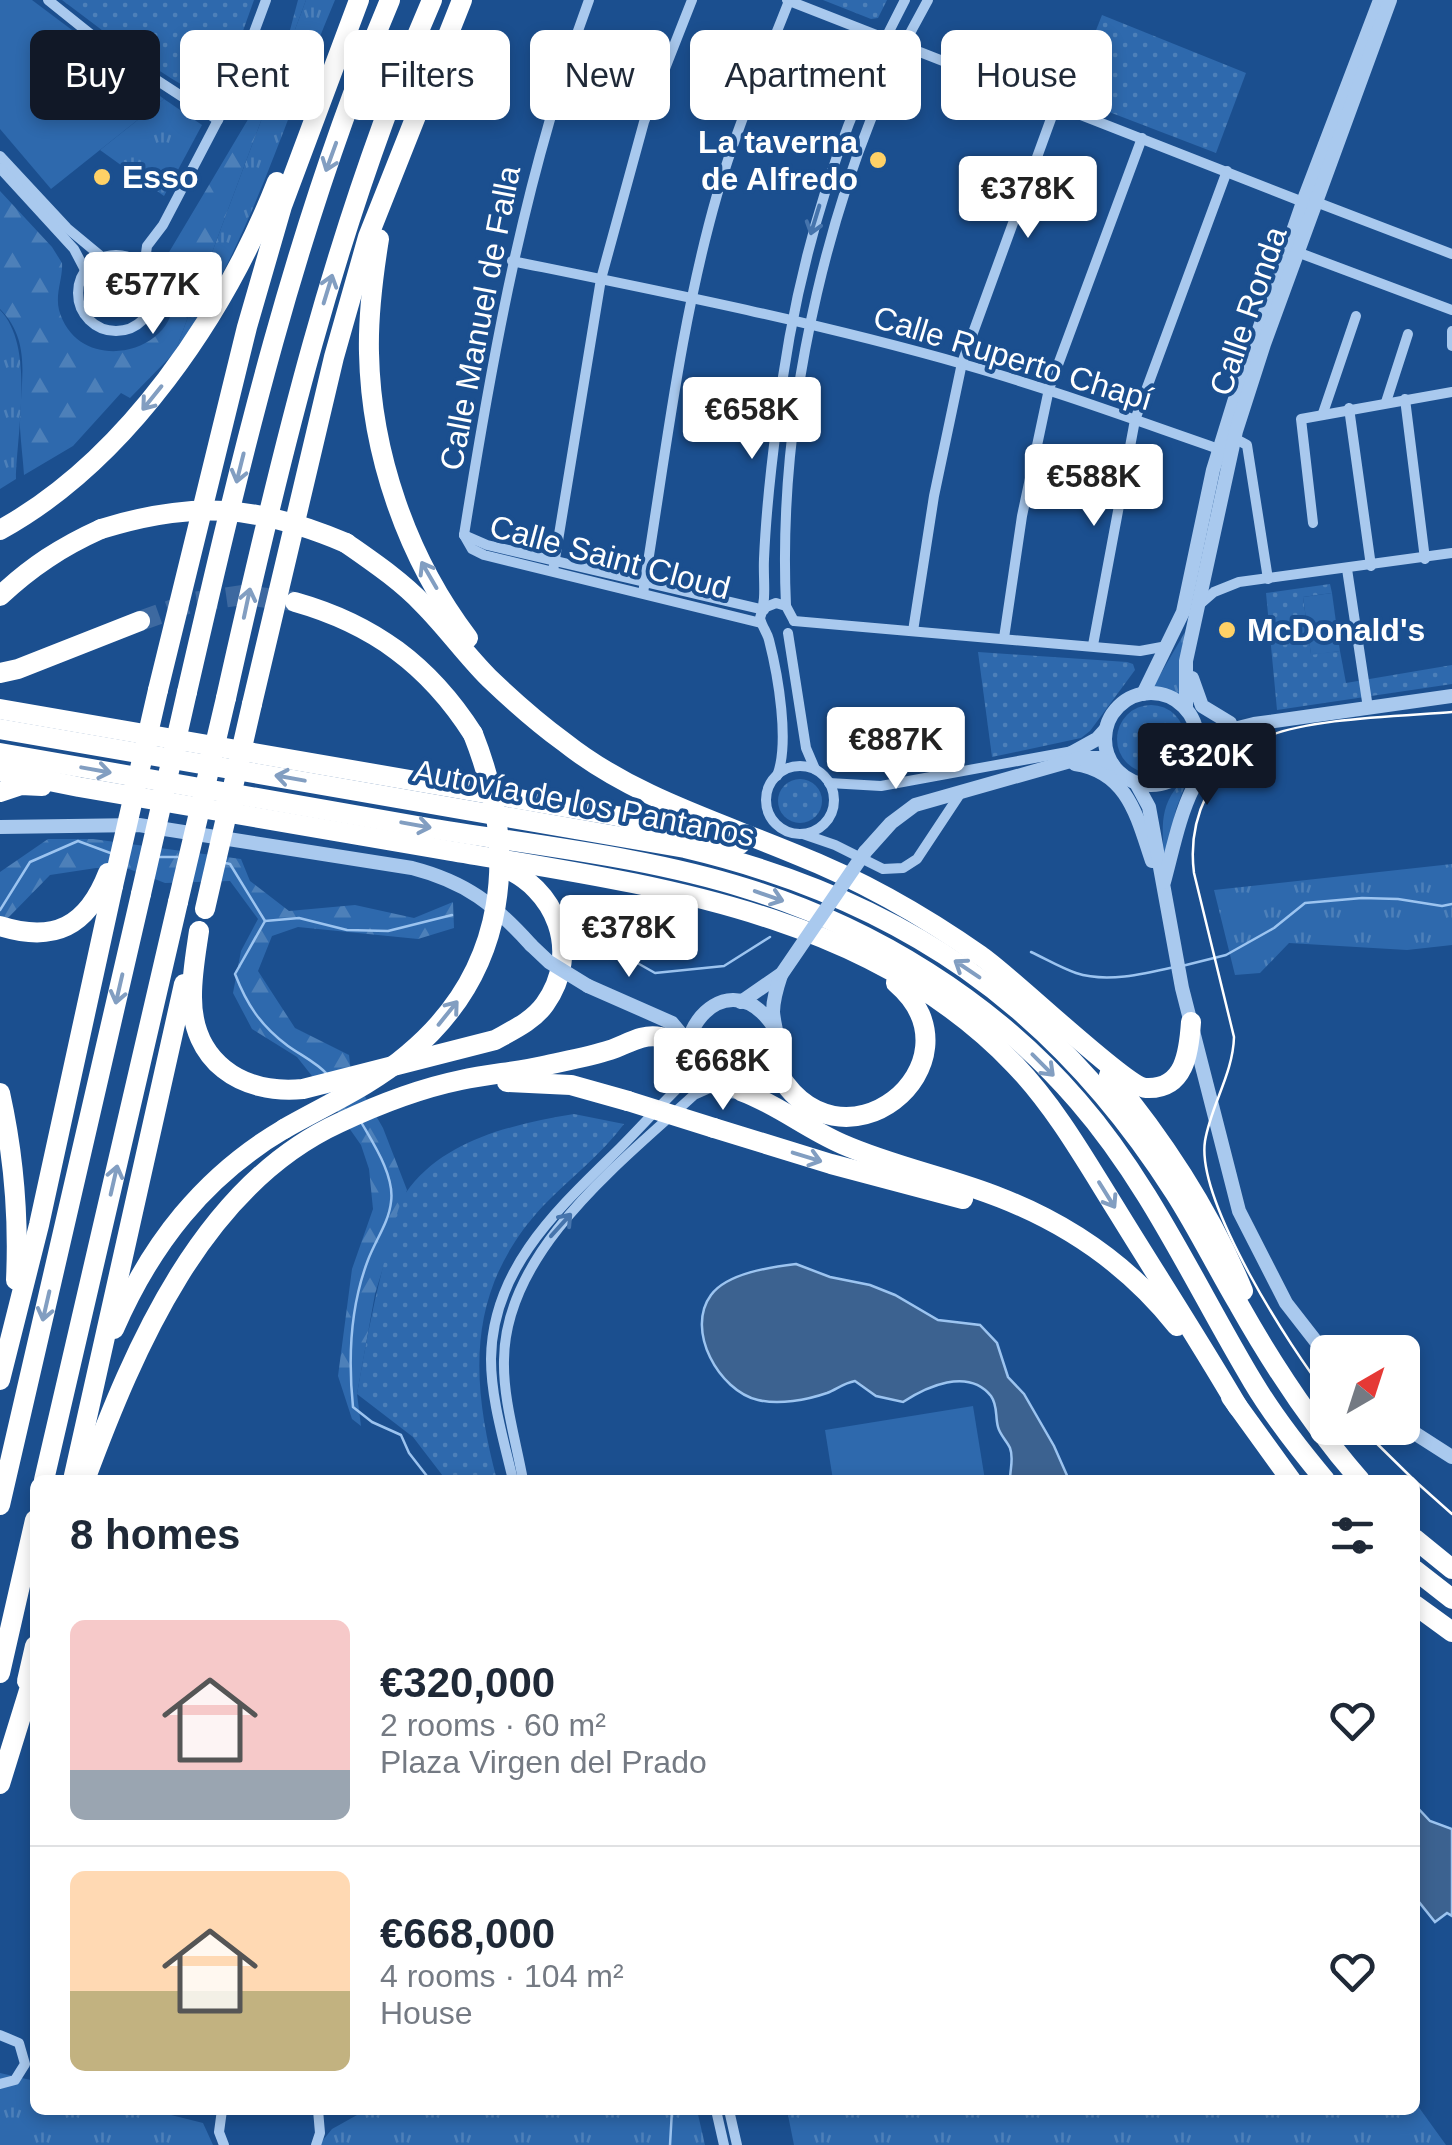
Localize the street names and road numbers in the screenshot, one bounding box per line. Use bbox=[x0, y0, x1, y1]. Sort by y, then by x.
street label: Calle Manuel de Falla bbox=[433, 162, 527, 473]
street label: Calle Ronda bbox=[1202, 222, 1294, 400]
street label: Calle Ruperto Chapí bbox=[869, 298, 1157, 418]
street label: Calle Saint Cloud bbox=[486, 508, 734, 606]
street label: Autovía de los Pantanos bbox=[410, 752, 758, 854]

